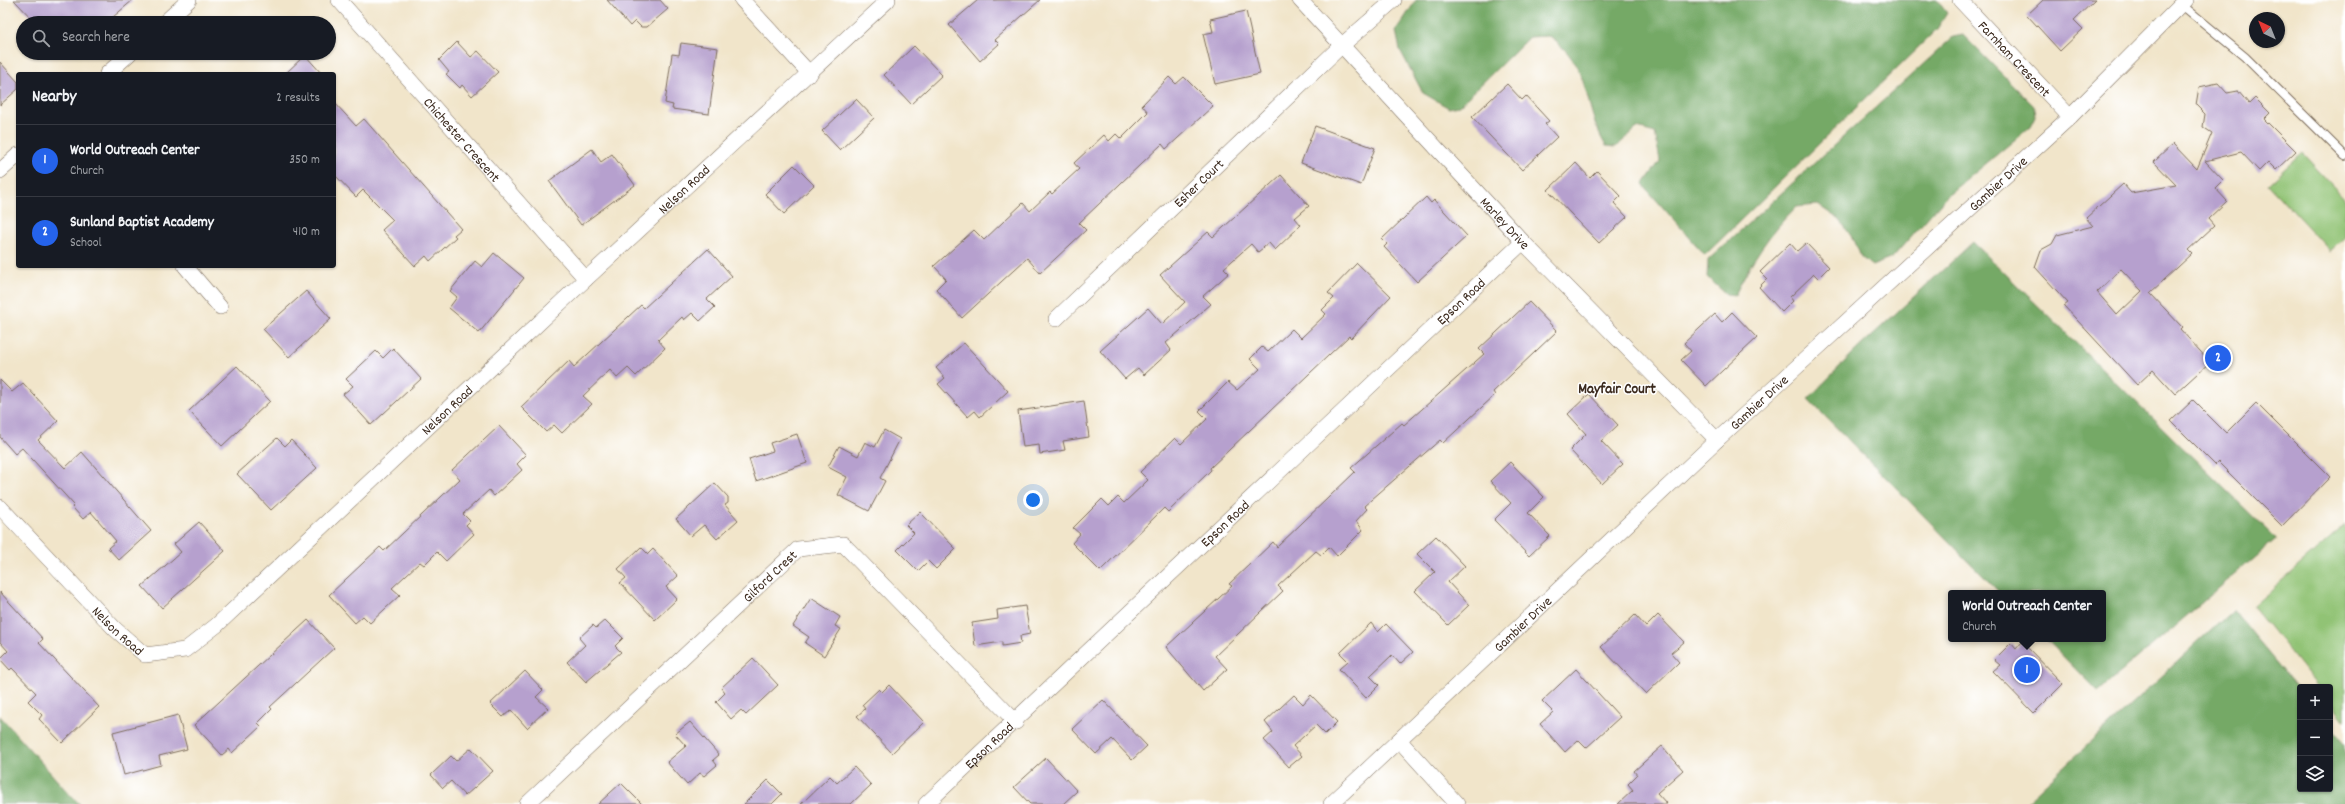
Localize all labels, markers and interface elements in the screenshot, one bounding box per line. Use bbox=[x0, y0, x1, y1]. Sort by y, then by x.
north arrow bbox=[2249, 12, 2285, 48]
search box bbox=[16, 16, 336, 60]
street label: Farnham Crescent bbox=[1972, 17, 2054, 102]
icon: search bbox=[30, 27, 52, 49]
text: Search here bbox=[62, 27, 130, 49]
text: Nearby bbox=[32, 86, 76, 110]
text: 2 results bbox=[276, 89, 320, 108]
street label: Chichester Crescent bbox=[418, 94, 504, 187]
text: World Outreach Center bbox=[70, 140, 200, 162]
text: 1 bbox=[44, 151, 46, 170]
text: 350 m bbox=[289, 151, 320, 170]
street label: Gambier Drive bbox=[1965, 152, 2033, 217]
street label: Esher Court bbox=[1170, 155, 1229, 213]
street label: Nelson Road bbox=[654, 161, 715, 220]
text: Church bbox=[70, 162, 104, 181]
street label: Marley Drive bbox=[1474, 193, 1533, 255]
text: Sunland Baptist Academy bbox=[70, 212, 214, 234]
text: 2 bbox=[42, 223, 48, 242]
text: 410 m bbox=[293, 223, 320, 242]
text: School bbox=[70, 234, 102, 253]
street label: Epson Road bbox=[1433, 274, 1491, 330]
pin: 2 bbox=[2205, 343, 2231, 373]
street label: Gambier Drive bbox=[1726, 371, 1794, 436]
district label: Mayfair Court bbox=[1578, 379, 1656, 401]
street label: Nelson Road bbox=[418, 382, 478, 441]
your location bbox=[1023, 490, 1043, 510]
street label: Epson Road bbox=[1197, 496, 1255, 553]
street label: Gilford Crest bbox=[739, 546, 803, 608]
popup bbox=[1948, 590, 2106, 642]
street label: Gambier Drive bbox=[1490, 593, 1557, 658]
text: World Outreach Center bbox=[1962, 596, 2092, 618]
street label: Nelson Road bbox=[86, 602, 147, 661]
text: Church bbox=[1962, 618, 1996, 637]
pin: 1 bbox=[2014, 655, 2040, 685]
map controls bbox=[2297, 684, 2333, 792]
button: + bbox=[2297, 684, 2333, 720]
street label: Epson Road bbox=[961, 718, 1019, 775]
button: − bbox=[2297, 720, 2333, 756]
button: layers bbox=[2297, 756, 2333, 792]

